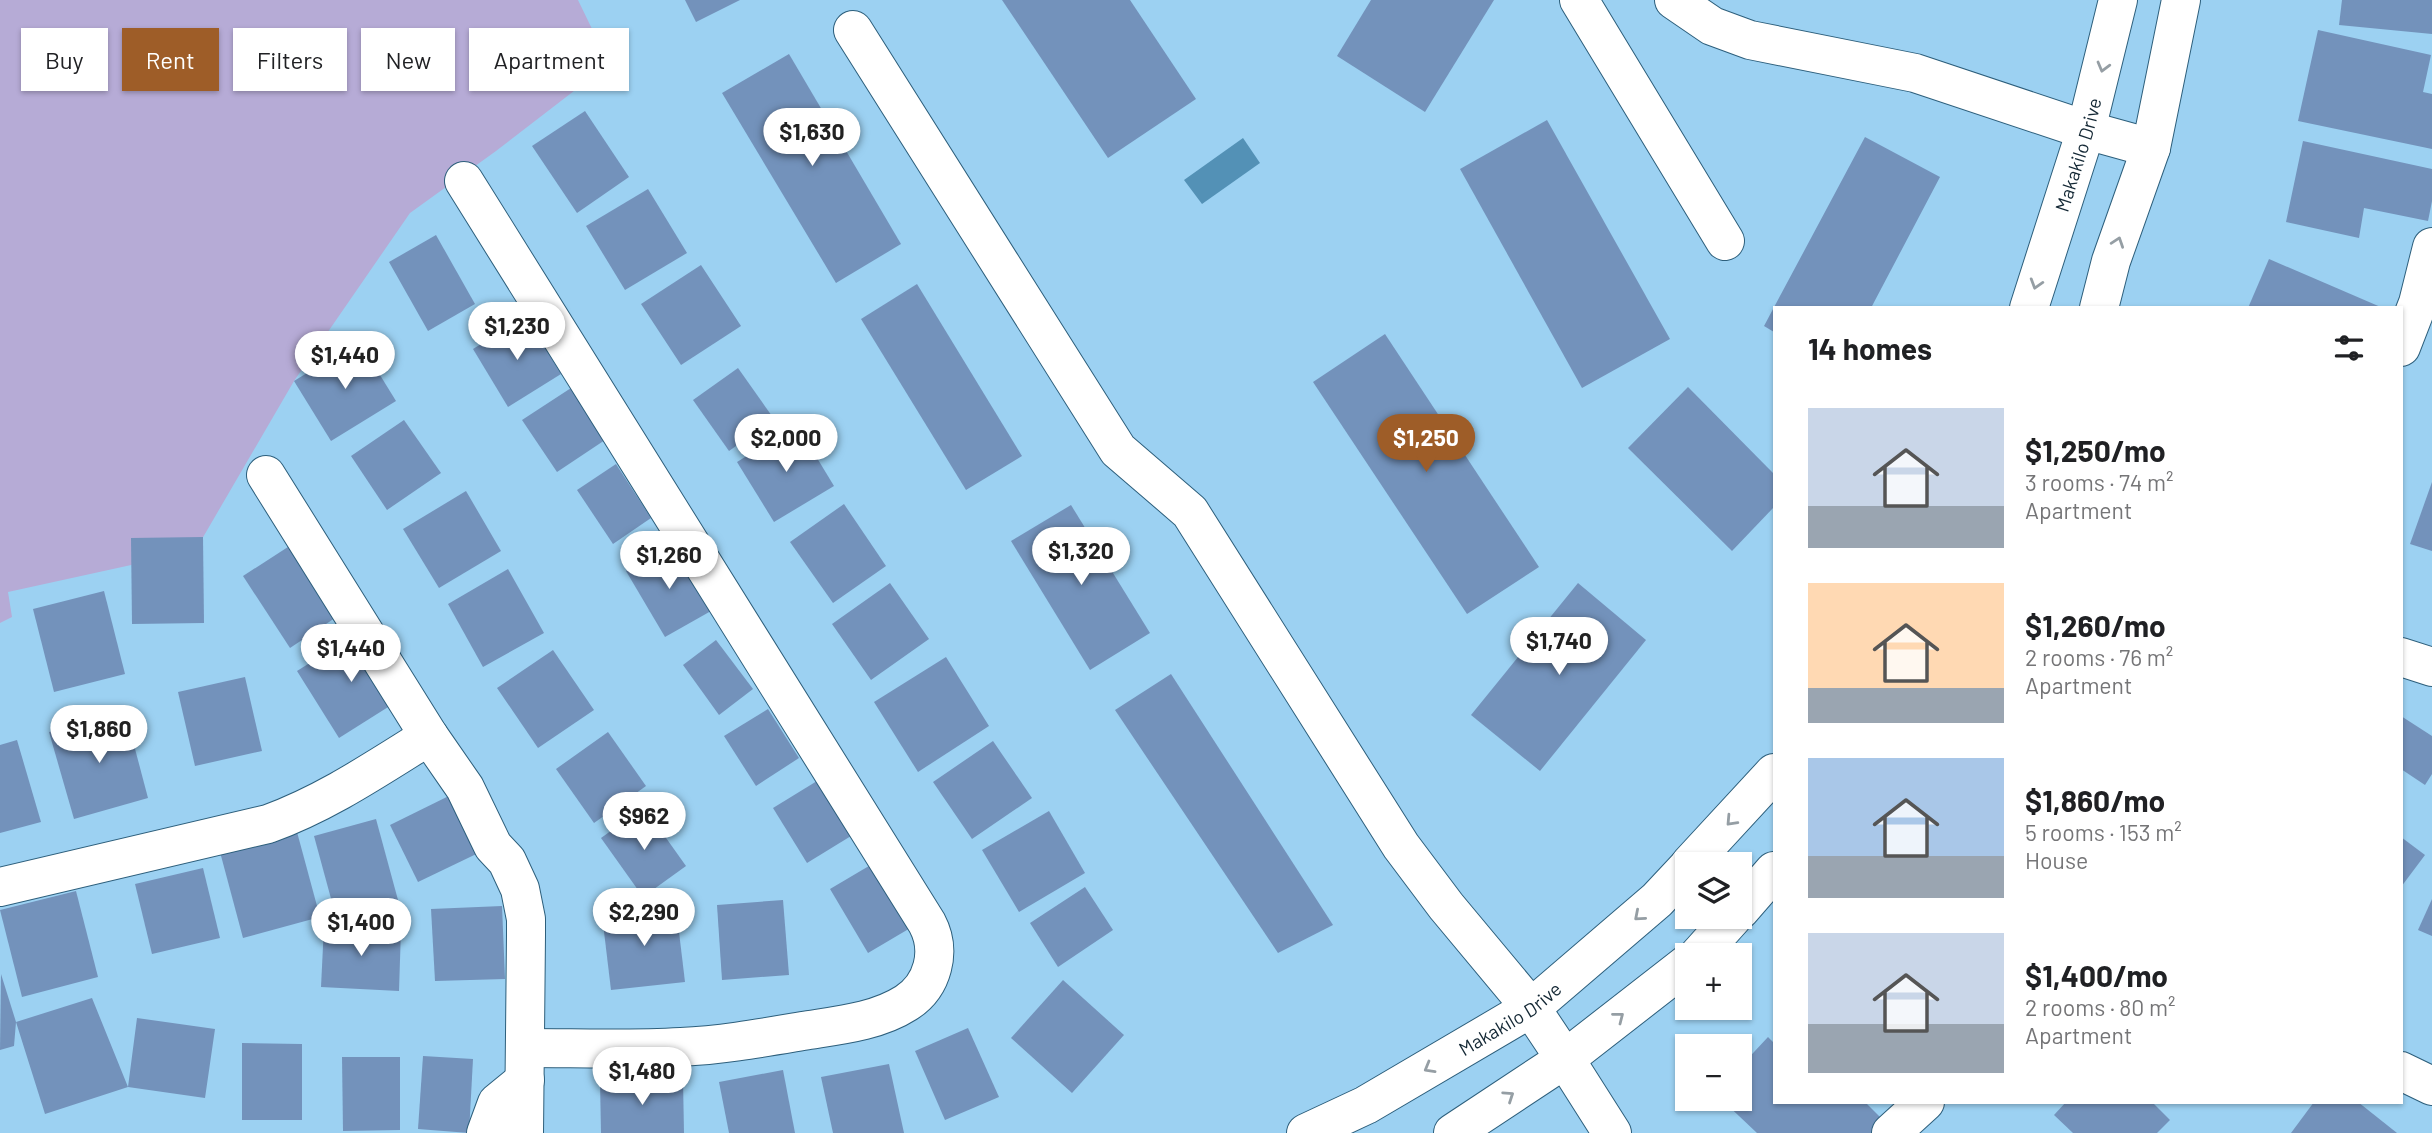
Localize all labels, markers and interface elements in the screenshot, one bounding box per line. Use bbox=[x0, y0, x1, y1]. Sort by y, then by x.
chip: Buy bbox=[21, 28, 108, 91]
chip: Rent bbox=[122, 28, 219, 91]
chip: Filters bbox=[233, 28, 347, 91]
chip: New bbox=[361, 28, 455, 91]
chip: Apartment bbox=[469, 28, 629, 91]
one-way arrow bbox=[2097, 60, 2111, 72]
street label: Makakilo Drive bbox=[2049, 95, 2105, 214]
pin: $1,630 bbox=[755, 108, 869, 168]
text: $1,630 bbox=[779, 117, 845, 145]
one-way arrow bbox=[2110, 237, 2124, 249]
one-way arrow bbox=[2030, 278, 2045, 290]
pin: $1,230 bbox=[460, 302, 574, 362]
text: $1,230 bbox=[484, 311, 550, 339]
icon: filters bbox=[2330, 329, 2368, 367]
text: 14 homes bbox=[1808, 330, 1932, 366]
pin: $1,440 bbox=[288, 332, 402, 391]
text: $1,440 bbox=[311, 340, 379, 368]
pin: $2,000 bbox=[729, 414, 843, 474]
pin: $1,250 bbox=[1369, 414, 1483, 474]
text: $2,000 bbox=[751, 423, 821, 451]
text: $1,250 bbox=[1393, 423, 1459, 451]
text: $1,250/mo bbox=[2025, 432, 2166, 468]
icon: home bbox=[1864, 436, 1948, 520]
text: 3 rooms · 74 m² bbox=[2025, 468, 2174, 496]
text: Apartment bbox=[2025, 496, 2132, 524]
pin: $1,320 bbox=[1024, 528, 1138, 587]
pin: $1,260 bbox=[612, 532, 726, 591]
text: $1,320 bbox=[1048, 536, 1114, 564]
text: $1,260 bbox=[636, 540, 702, 568]
text: $1,260/mo bbox=[2025, 607, 2166, 643]
icon: home bbox=[1864, 611, 1948, 695]
pin: $1,740 bbox=[1502, 618, 1616, 677]
pin: $1,440 bbox=[294, 624, 408, 684]
text: $1,740 bbox=[1526, 626, 1592, 654]
text: $1,440 bbox=[317, 633, 385, 661]
text: 2 rooms · 76 m² bbox=[2025, 643, 2173, 671]
text: Apartment bbox=[2025, 671, 2132, 699]
pin: $1,860 bbox=[42, 706, 156, 765]
text: $1,860 bbox=[66, 714, 132, 742]
text: $1,860/mo bbox=[2025, 782, 2165, 818]
icon: home bbox=[1864, 786, 1948, 870]
pin: $962 bbox=[603, 792, 685, 852]
text: $962 bbox=[619, 801, 669, 829]
one-way arrow bbox=[1727, 813, 1739, 826]
text: 5 rooms · 153 m² bbox=[2025, 818, 2182, 846]
text: House bbox=[2025, 846, 2088, 874]
map controls bbox=[1675, 852, 1752, 1111]
button: layers bbox=[1675, 852, 1752, 929]
pin: $2,290 bbox=[587, 888, 701, 948]
text: $2,290 bbox=[609, 897, 679, 925]
pin: $1,400 bbox=[304, 898, 418, 958]
text: $1,400 bbox=[327, 907, 395, 935]
one-way arrow bbox=[1634, 908, 1647, 920]
button: + bbox=[1675, 943, 1752, 1020]
text: $1,400/mo bbox=[2025, 957, 2168, 993]
icon: home bbox=[1864, 961, 1948, 1045]
street label: Makakilo Drive bbox=[1454, 976, 1565, 1060]
text: 2 rooms · 80 m² bbox=[2025, 993, 2175, 1021]
one-way arrow bbox=[1612, 1012, 1624, 1025]
text: Apartment bbox=[2025, 1021, 2132, 1049]
button: − bbox=[1675, 1034, 1752, 1111]
pin: $1,480 bbox=[585, 1048, 699, 1107]
text: $1,480 bbox=[609, 1056, 675, 1084]
one-way arrow bbox=[1424, 1059, 1437, 1072]
one-way arrow bbox=[1502, 1091, 1515, 1104]

